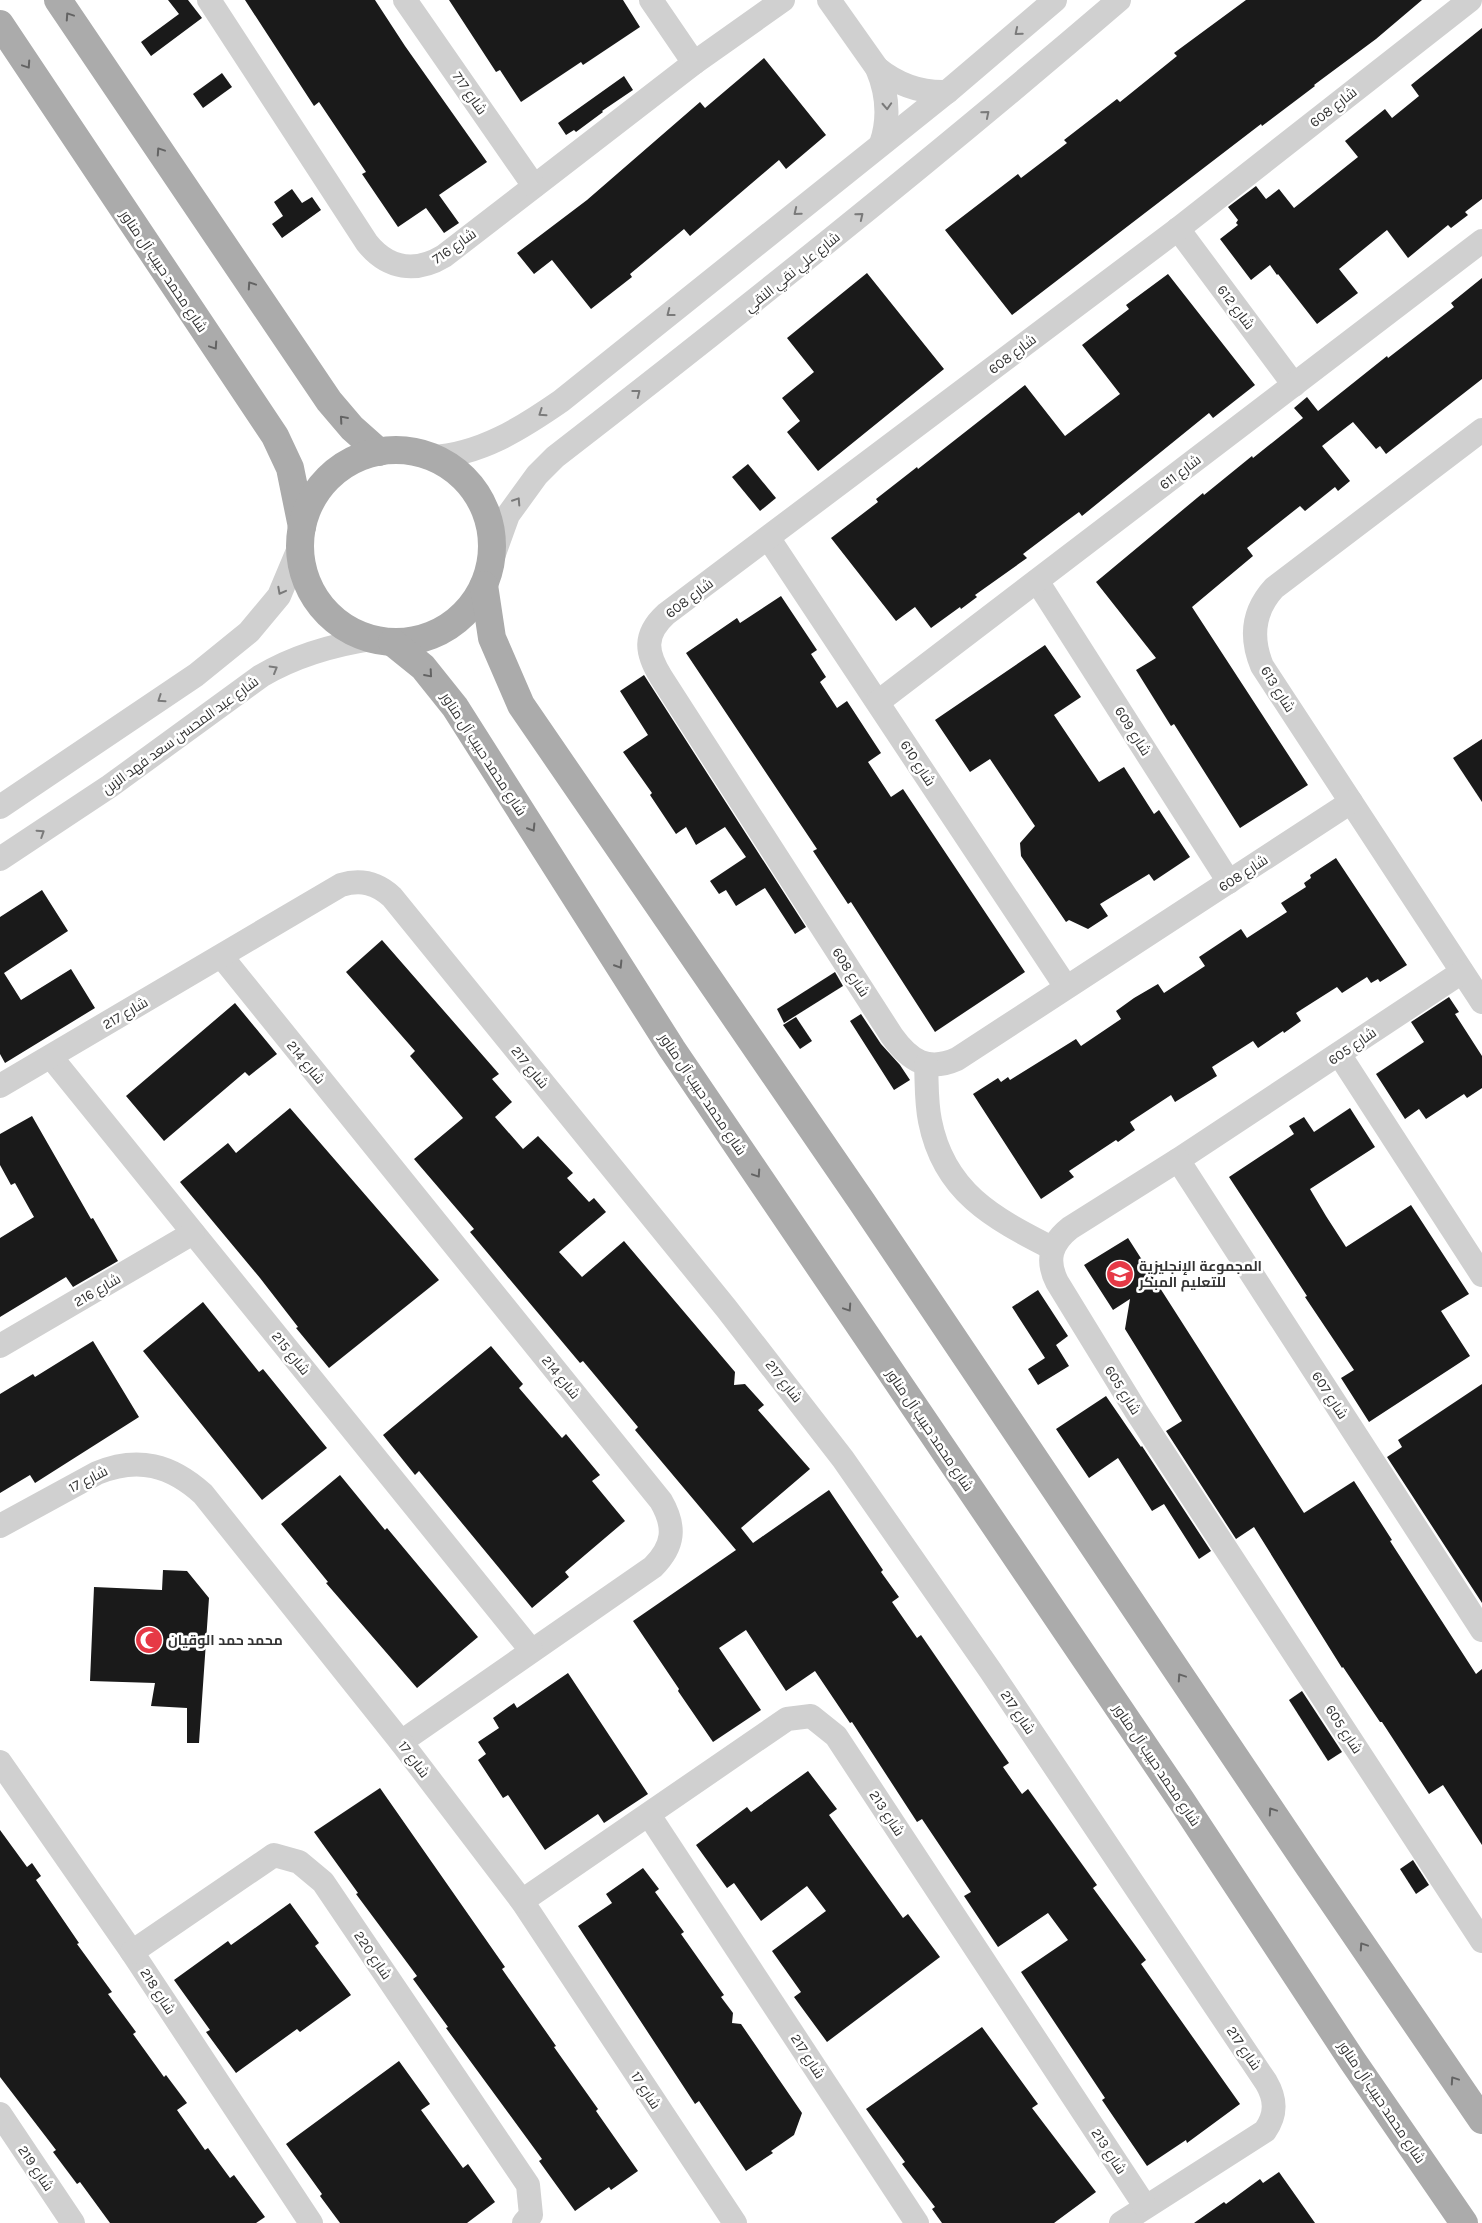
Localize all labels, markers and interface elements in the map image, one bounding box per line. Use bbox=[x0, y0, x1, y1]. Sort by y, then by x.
one-way arrow bbox=[66, 12, 75, 22]
one-way arrow bbox=[1015, 26, 1024, 35]
one-way arrow bbox=[21, 59, 30, 68]
street label: شارع 717 bbox=[449, 69, 490, 118]
street label: شارع 608 bbox=[1306, 84, 1360, 131]
one-way arrow bbox=[881, 102, 892, 110]
one-way arrow bbox=[981, 110, 990, 119]
one-way arrow bbox=[157, 147, 166, 156]
street label: شارع محمد حبيب آل مناور bbox=[116, 206, 211, 336]
one-way arrow bbox=[794, 206, 803, 215]
one-way arrow bbox=[854, 214, 863, 222]
street label: شارع 716 bbox=[429, 225, 480, 268]
street label: شارع علي نقي النقي bbox=[741, 229, 845, 319]
one-way arrow bbox=[248, 281, 257, 291]
street label: شارع 612 bbox=[1213, 282, 1258, 333]
one-way arrow bbox=[667, 308, 676, 317]
street label: شارع 608 bbox=[985, 331, 1040, 378]
one-way arrow bbox=[208, 340, 217, 350]
one-way arrow bbox=[631, 391, 640, 399]
one-way arrow bbox=[539, 407, 548, 416]
one-way arrow bbox=[340, 415, 349, 424]
street label: شارع 611 bbox=[1156, 451, 1204, 494]
one-way arrow bbox=[511, 498, 520, 507]
street label: شارع 608 bbox=[662, 575, 717, 622]
one-way arrow bbox=[277, 586, 287, 595]
street label: شارع 613 bbox=[1257, 663, 1298, 716]
one-way arrow bbox=[268, 665, 277, 675]
one-way arrow bbox=[424, 668, 433, 677]
street label: شارع عبد المحسن سعد فهد الزبن bbox=[99, 673, 262, 798]
street label: شارع محمد حبيب آل مناور bbox=[437, 688, 530, 819]
one-way arrow bbox=[157, 693, 167, 702]
street label: شارع 609 bbox=[1111, 703, 1154, 759]
street label: شارع 610 bbox=[896, 737, 939, 789]
one-way arrow bbox=[526, 822, 535, 831]
one-way arrow bbox=[35, 830, 45, 839]
street label: شارع 608 bbox=[1215, 851, 1271, 896]
street label: شارع 608 bbox=[828, 944, 873, 1000]
one-way arrow bbox=[613, 959, 622, 969]
street label: شارع 217 bbox=[99, 994, 151, 1033]
street label: شارع 605 bbox=[1325, 1024, 1380, 1069]
street label: شارع محمد حبيب آل مناور bbox=[655, 1029, 750, 1159]
street label: شارع 214 bbox=[283, 1037, 328, 1087]
street label: شارع 217 bbox=[507, 1043, 552, 1092]
one-way arrow bbox=[751, 1168, 760, 1177]
place label: المجموعة الإنجليزية للتعليم المبكر bbox=[1138, 1258, 1262, 1292]
school or university icon: المجموعة الإنجليزية للتعليم المبكر bbox=[1105, 1259, 1135, 1289]
street label: شارع 216 bbox=[71, 1270, 124, 1311]
one-way arrow bbox=[842, 1302, 851, 1312]
street label: شارع 215 bbox=[268, 1328, 313, 1379]
street label: شارع 214 bbox=[538, 1352, 583, 1402]
street label: شارع 217 bbox=[762, 1356, 806, 1406]
street label: شارع 605 bbox=[1101, 1363, 1144, 1418]
street label: شارع محمد حبيب آل مناور bbox=[882, 1365, 977, 1495]
street label: شارع 607 bbox=[1308, 1368, 1351, 1422]
street label: شارع 17 bbox=[66, 1462, 111, 1496]
mosque icon: محمد حمد الوقيان bbox=[134, 1625, 164, 1655]
place label: محمد حمد الوقيان bbox=[168, 1632, 283, 1649]
one-way arrow bbox=[1178, 1673, 1187, 1682]
street label: شارع 217 bbox=[997, 1687, 1039, 1738]
street label: شارع محمد حبيب آل مناور bbox=[1109, 1700, 1204, 1830]
street label: شارع 605 bbox=[1322, 1702, 1366, 1757]
street label: شارع 17 bbox=[394, 1738, 433, 1781]
street label: شارع 213 bbox=[865, 1787, 908, 1839]
one-way arrow bbox=[1268, 1808, 1278, 1817]
street label: شارع 220 bbox=[350, 1928, 395, 1983]
one-way arrow bbox=[1360, 1942, 1369, 1952]
street label: شارع 218 bbox=[136, 1965, 179, 2018]
street label: شارع 217 bbox=[1223, 2023, 1265, 2074]
street label: شارع 217 bbox=[787, 2031, 828, 2082]
street label: شارع محمد حبيب آل مناور bbox=[1334, 2037, 1429, 2167]
street label: شارع 17 bbox=[627, 2068, 664, 2112]
one-way arrow bbox=[1451, 2076, 1461, 2085]
street label: شارع 213 bbox=[1087, 2125, 1130, 2177]
street label: شارع 219 bbox=[14, 2142, 57, 2194]

